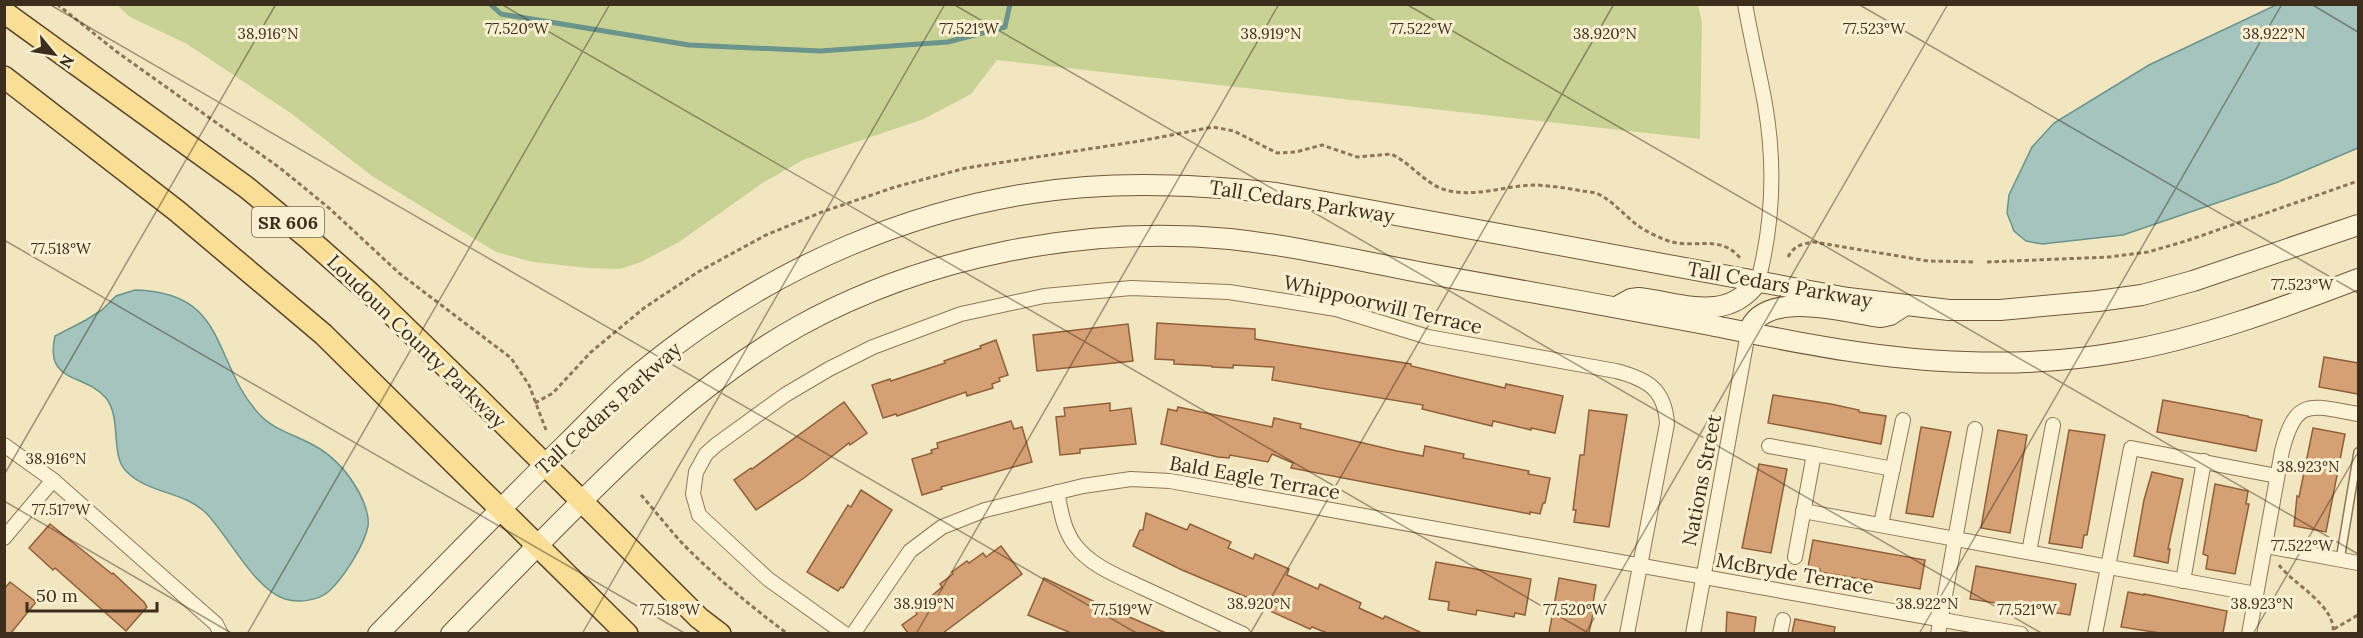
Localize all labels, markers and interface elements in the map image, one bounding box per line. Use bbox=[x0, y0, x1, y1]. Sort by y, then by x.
text: 77.520°W bbox=[485, 19, 550, 38]
text: 77.521°W bbox=[939, 19, 1000, 38]
text: 77.522°W bbox=[1390, 19, 1453, 38]
text: 77.523°W bbox=[1843, 19, 1906, 38]
north arrow bbox=[24, 24, 84, 84]
text: 38.916°N bbox=[238, 24, 298, 43]
text: 38.919°N bbox=[1241, 24, 1301, 43]
text: 38.920°N bbox=[1573, 24, 1637, 43]
text: 38.922°N bbox=[2243, 24, 2305, 43]
text: N bbox=[55, 51, 79, 72]
street label: Tall Cedars Parkway bbox=[1208, 174, 1397, 228]
road number: SR 606 bbox=[252, 207, 324, 237]
text: 77.518°W bbox=[31, 239, 92, 258]
street label: Loudoun County Parkway bbox=[322, 249, 512, 433]
street label: Tall Cedars Parkway bbox=[1686, 255, 1875, 313]
street label: Whippoorwill Terrace bbox=[1281, 269, 1485, 339]
text: 77.523°W bbox=[2271, 275, 2334, 294]
street label: Tall Cedars Parkway bbox=[530, 336, 686, 480]
street label: Nations Street bbox=[1676, 412, 1726, 548]
text: 38.916°N bbox=[26, 449, 86, 468]
street label: Bald Eagle Terrace bbox=[1168, 450, 1342, 504]
text: 38.923°N bbox=[2277, 457, 2339, 476]
text: 77.517°W bbox=[32, 500, 91, 519]
text: 77.522°W bbox=[2271, 536, 2334, 555]
street label: McBryde Terrace bbox=[1714, 547, 1876, 599]
scale bar bbox=[27, 575, 158, 613]
text: 50 m bbox=[36, 584, 78, 607]
text: 38.919°N bbox=[894, 594, 954, 613]
text: 38.920°N bbox=[1227, 594, 1291, 613]
text: 38.922°N bbox=[1896, 594, 1958, 613]
text: 38.923°N bbox=[2231, 594, 2293, 613]
text: 77.518°W bbox=[640, 600, 701, 619]
text: 77.519°W bbox=[1092, 600, 1153, 619]
text: 77.520°W bbox=[1543, 600, 1608, 619]
text: 77.521°W bbox=[1997, 600, 2058, 619]

